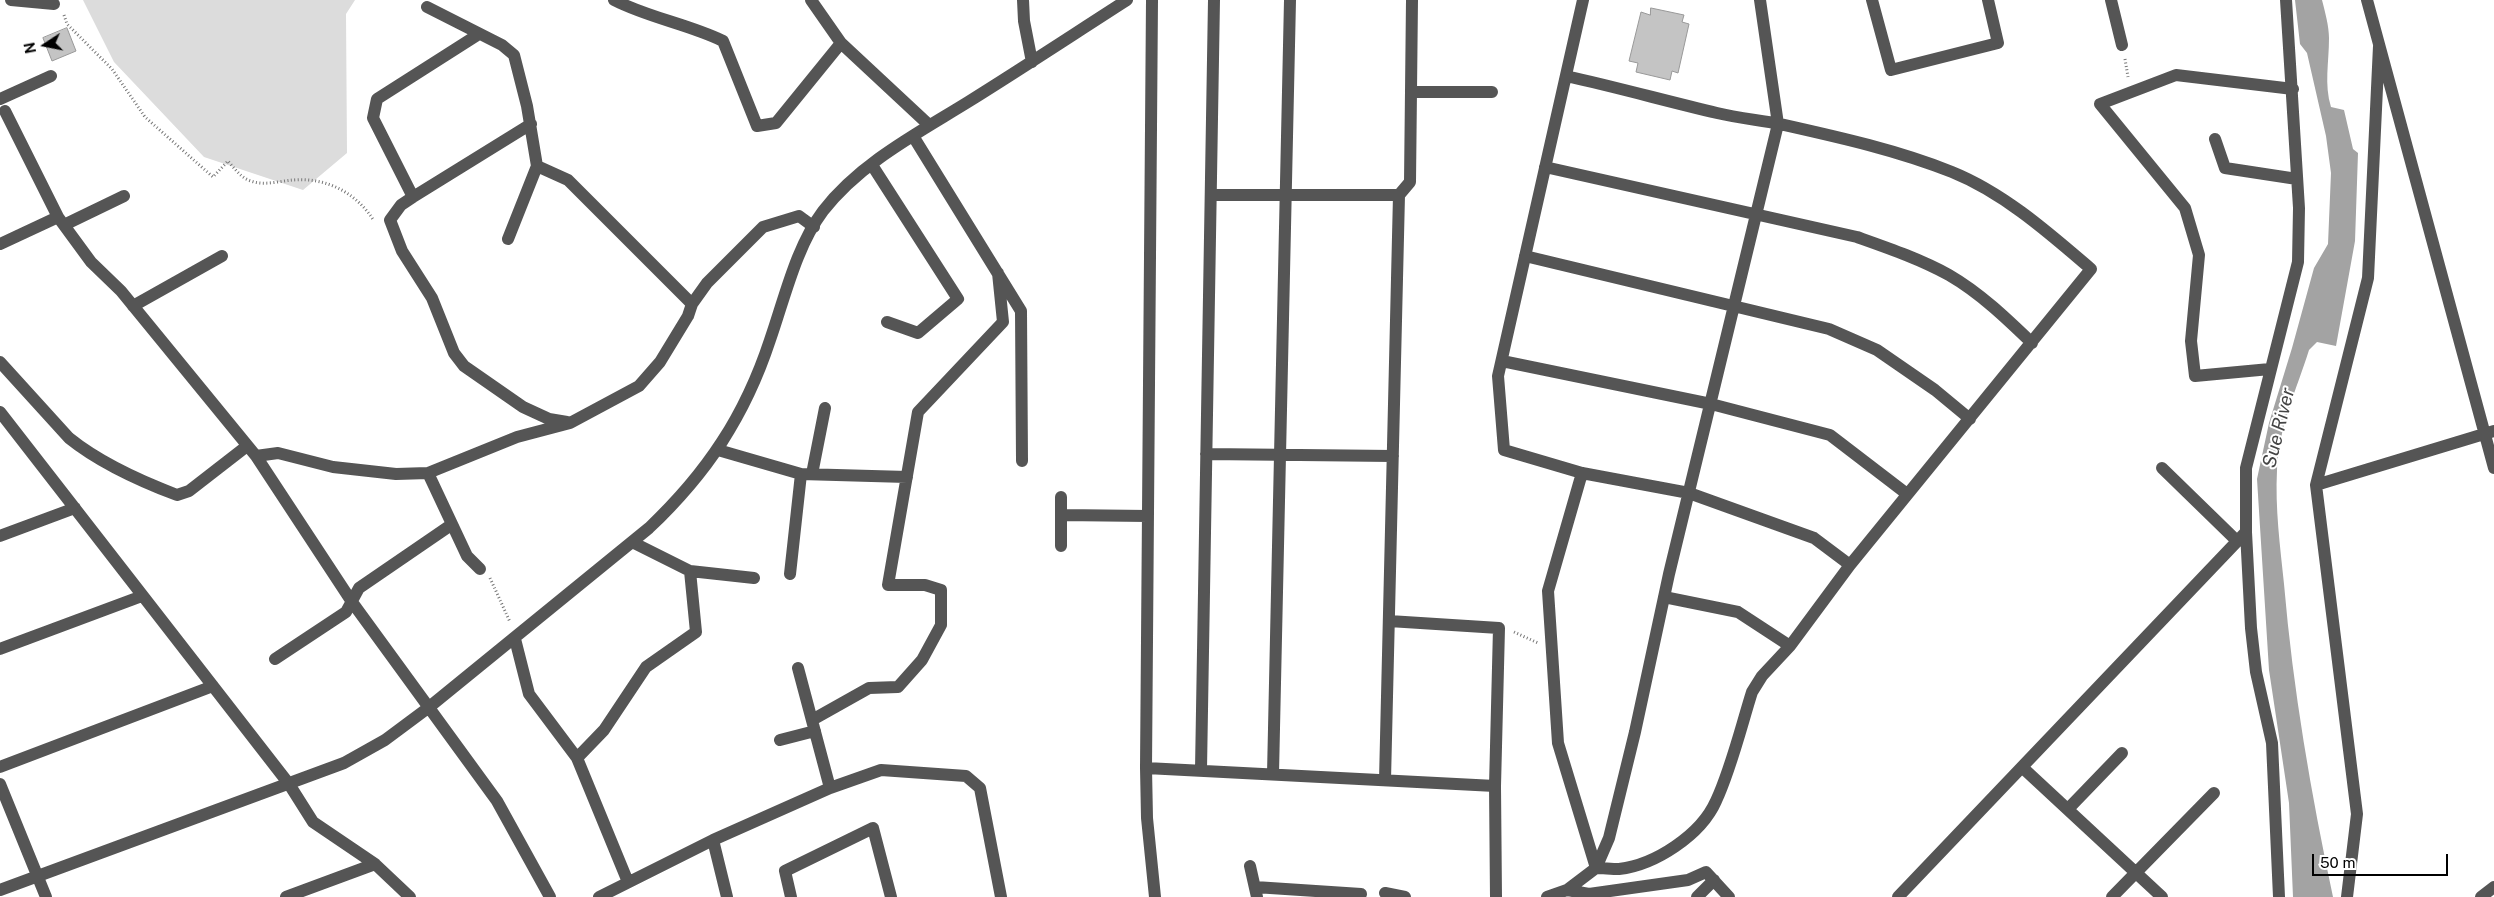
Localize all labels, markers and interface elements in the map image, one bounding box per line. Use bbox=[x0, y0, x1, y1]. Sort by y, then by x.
north arrow bbox=[20, 20, 70, 70]
text: N bbox=[21, 41, 39, 55]
water label: Sue River bbox=[2258, 386, 2300, 470]
scale bar bbox=[2314, 844, 2450, 876]
text: 50 m bbox=[2320, 854, 2355, 871]

